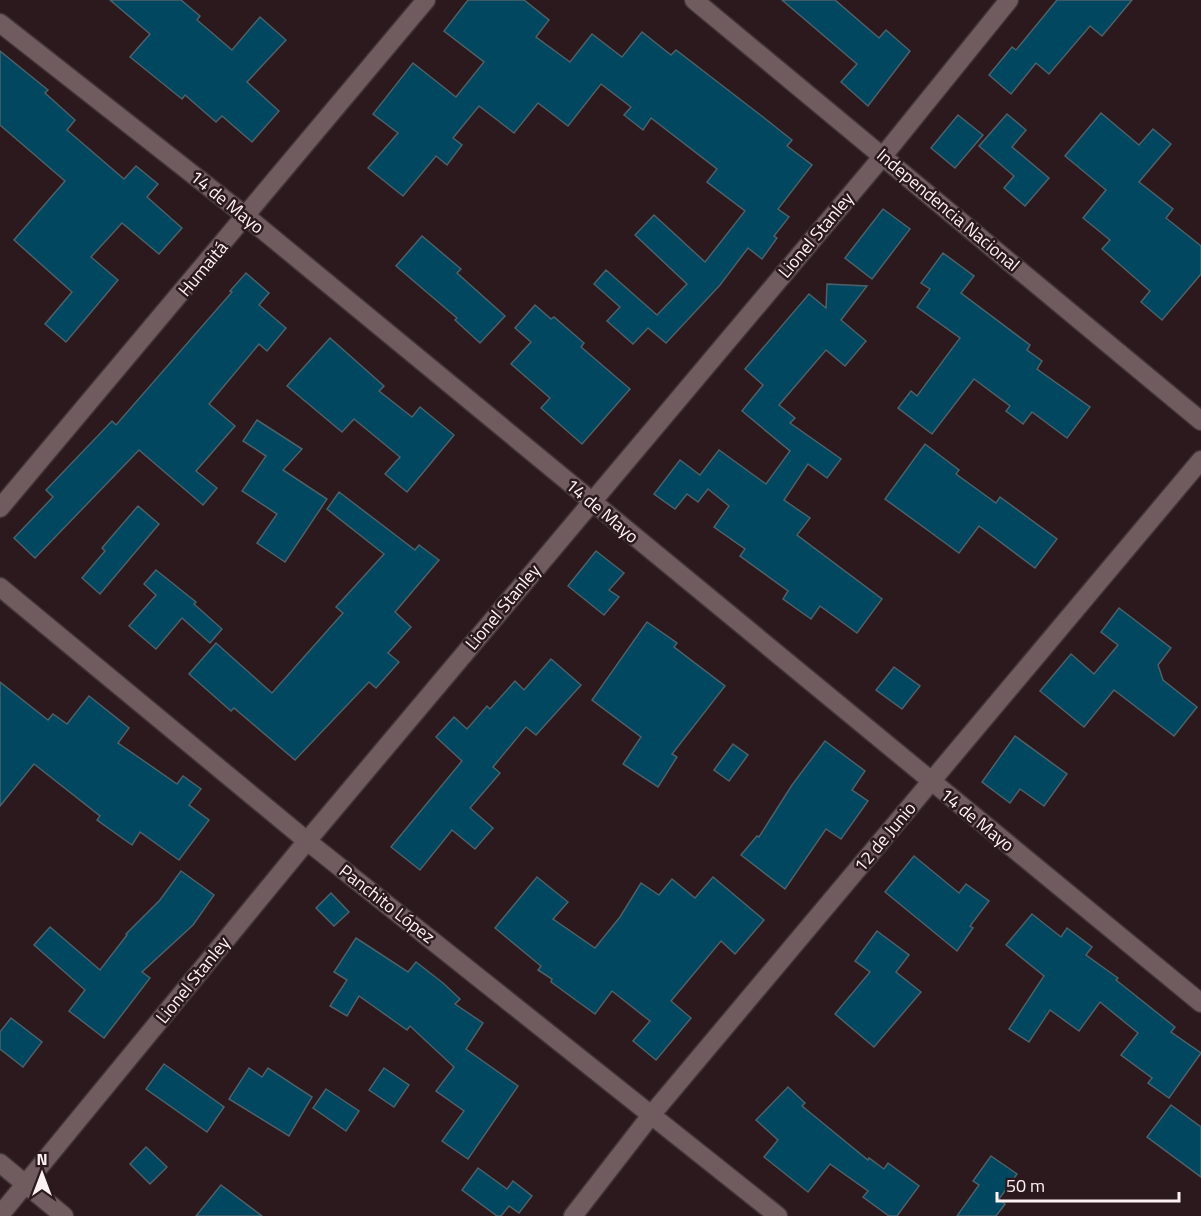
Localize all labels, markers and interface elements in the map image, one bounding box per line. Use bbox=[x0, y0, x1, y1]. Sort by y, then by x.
street label: Independencia Nacional bbox=[871, 142, 1026, 278]
street label: 14 de Mayo bbox=[184, 163, 270, 240]
street label: Lionel Stanley bbox=[771, 185, 860, 284]
street label: Humaitá bbox=[171, 235, 234, 302]
street label: 14 de Mayo bbox=[560, 472, 645, 549]
street label: Lionel Stanley bbox=[458, 557, 547, 656]
street label: 14 de Mayo bbox=[934, 781, 1020, 858]
street label: 12 de Junio bbox=[847, 796, 922, 878]
street label: Panchito López bbox=[334, 857, 441, 950]
street label: Lionel Stanley bbox=[149, 930, 236, 1029]
north arrow bbox=[12, 1144, 72, 1204]
text: N bbox=[36, 1147, 48, 1171]
scale bar bbox=[997, 1165, 1178, 1203]
text: 50 m bbox=[1006, 1172, 1045, 1199]

